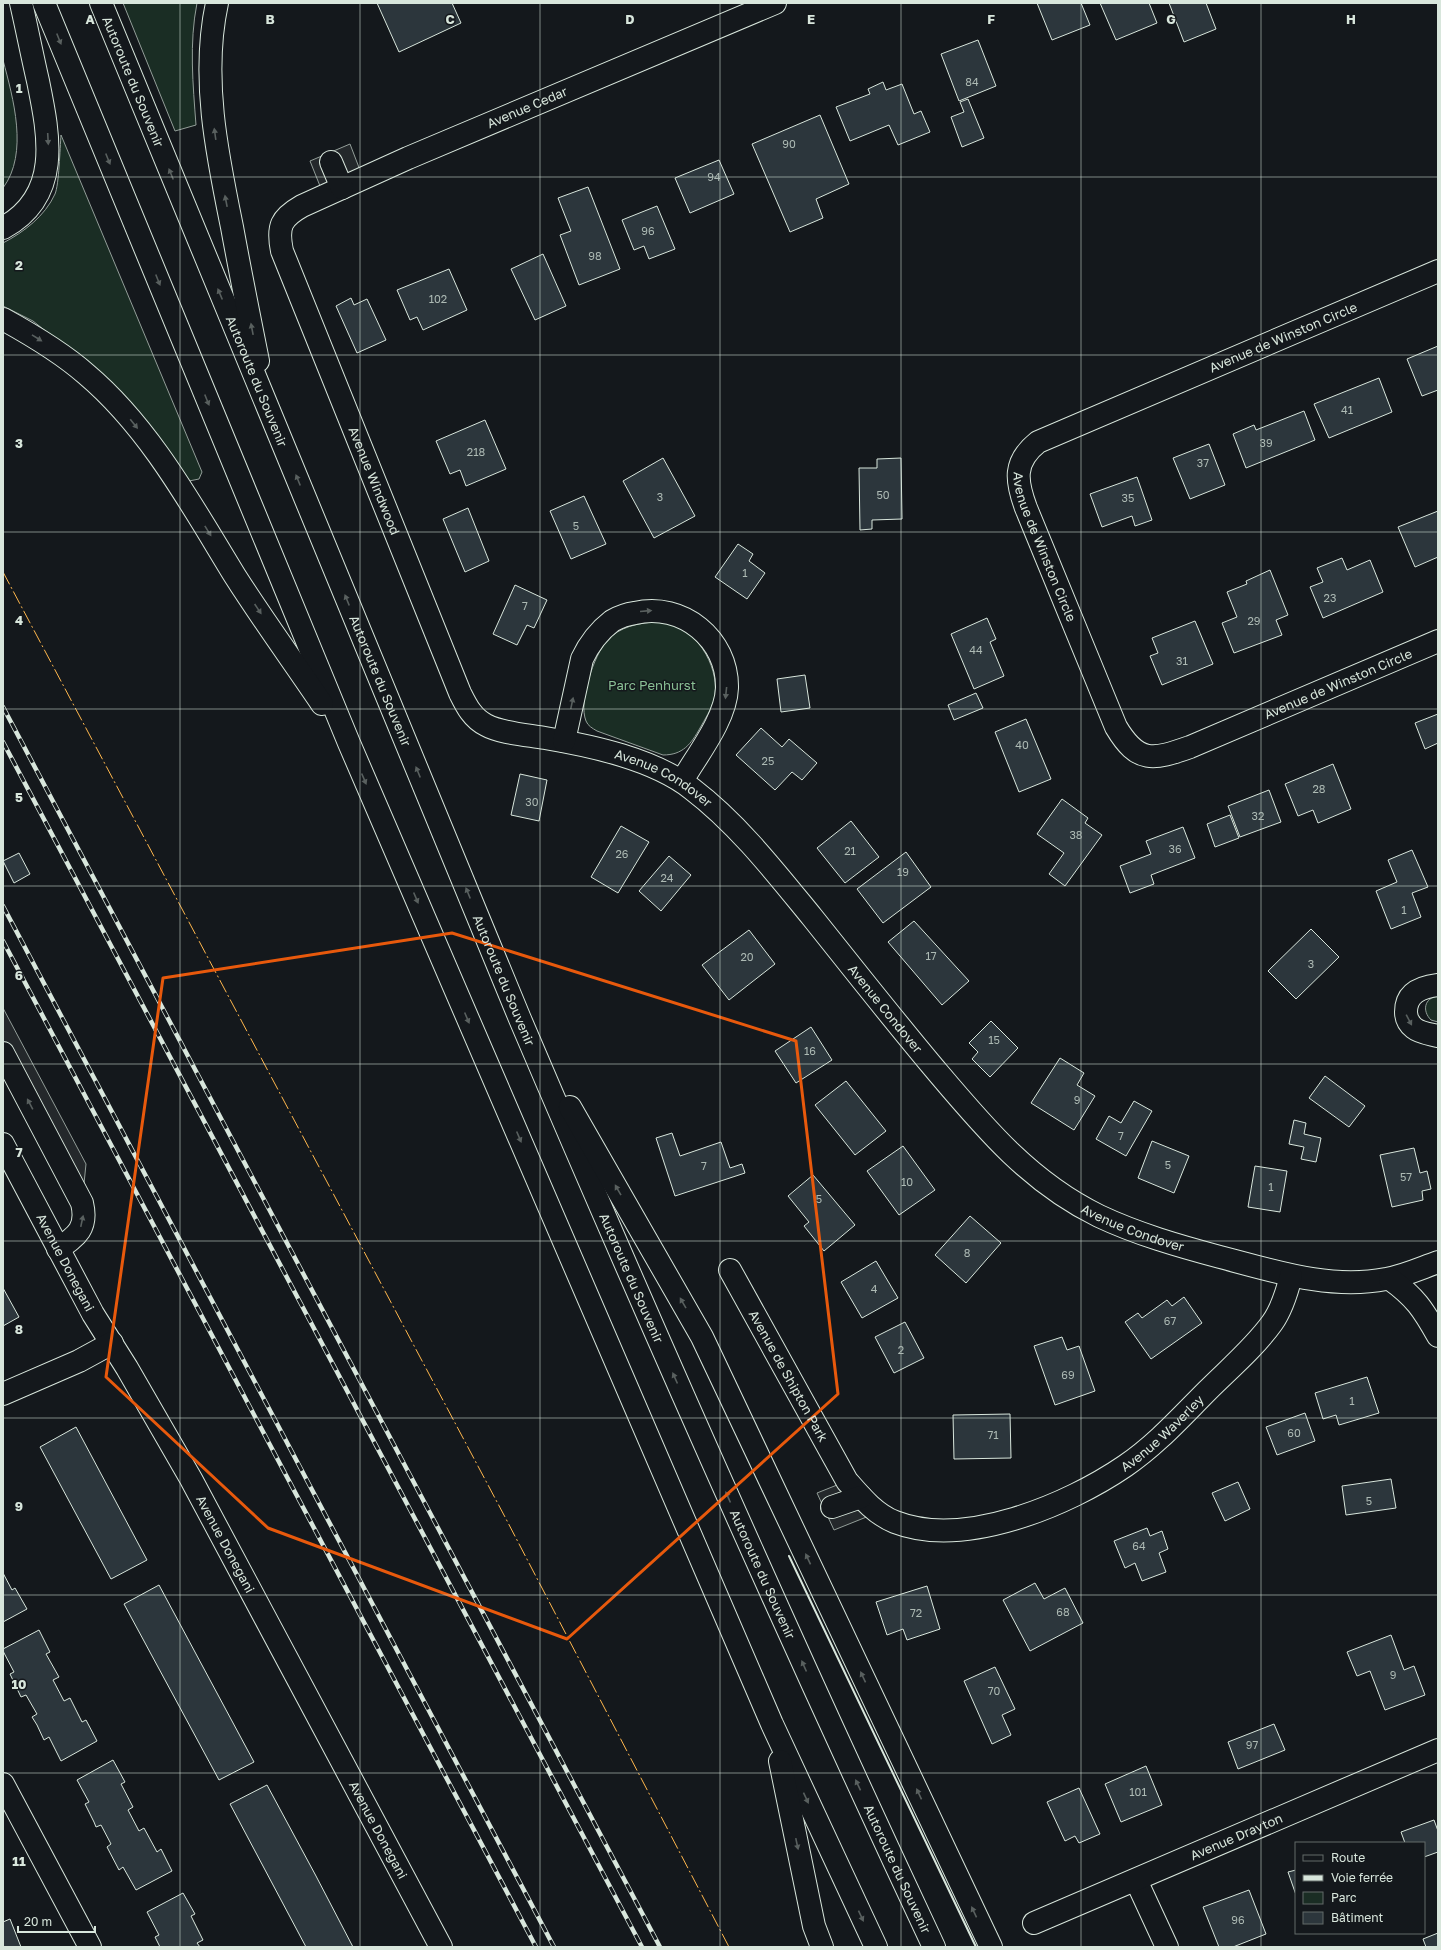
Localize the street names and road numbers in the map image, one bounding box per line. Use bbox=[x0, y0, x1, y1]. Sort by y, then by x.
street label: Autoroute du Souvenir bbox=[99, 14, 168, 149]
street label: Avenue Cedar bbox=[484, 83, 570, 131]
street label: Avenue de Winston Circle bbox=[1207, 299, 1359, 375]
street label: Autoroute du Souvenir bbox=[223, 313, 291, 449]
street label: Avenue Windwood bbox=[346, 424, 403, 537]
street label: Avenue de Winston Circle bbox=[1011, 472, 1080, 624]
street label: Autoroute du Souvenir bbox=[346, 613, 415, 749]
street label: Avenue de Winston Circle bbox=[1262, 645, 1414, 722]
street label: Avenue Condover bbox=[613, 746, 716, 810]
street label: Autoroute du Souvenir bbox=[470, 912, 538, 1048]
street label: Avenue Condover bbox=[845, 961, 926, 1056]
street label: Avenue Condover bbox=[1079, 1200, 1186, 1255]
street label: Autoroute du Souvenir bbox=[596, 1210, 667, 1345]
street label: Avenue Donegani bbox=[33, 1211, 98, 1314]
street label: Avenue de Shipton Park bbox=[746, 1307, 832, 1445]
street label: Avenue Waverley bbox=[1117, 1391, 1207, 1475]
street label: Avenue Donegani bbox=[193, 1492, 258, 1596]
street label: Autoroute du Souvenir bbox=[727, 1507, 799, 1641]
street label: Avenue Donegani bbox=[346, 1778, 411, 1881]
street label: Autoroute du Souvenir bbox=[861, 1802, 934, 1936]
street label: Avenue Drayton bbox=[1188, 1810, 1285, 1863]

